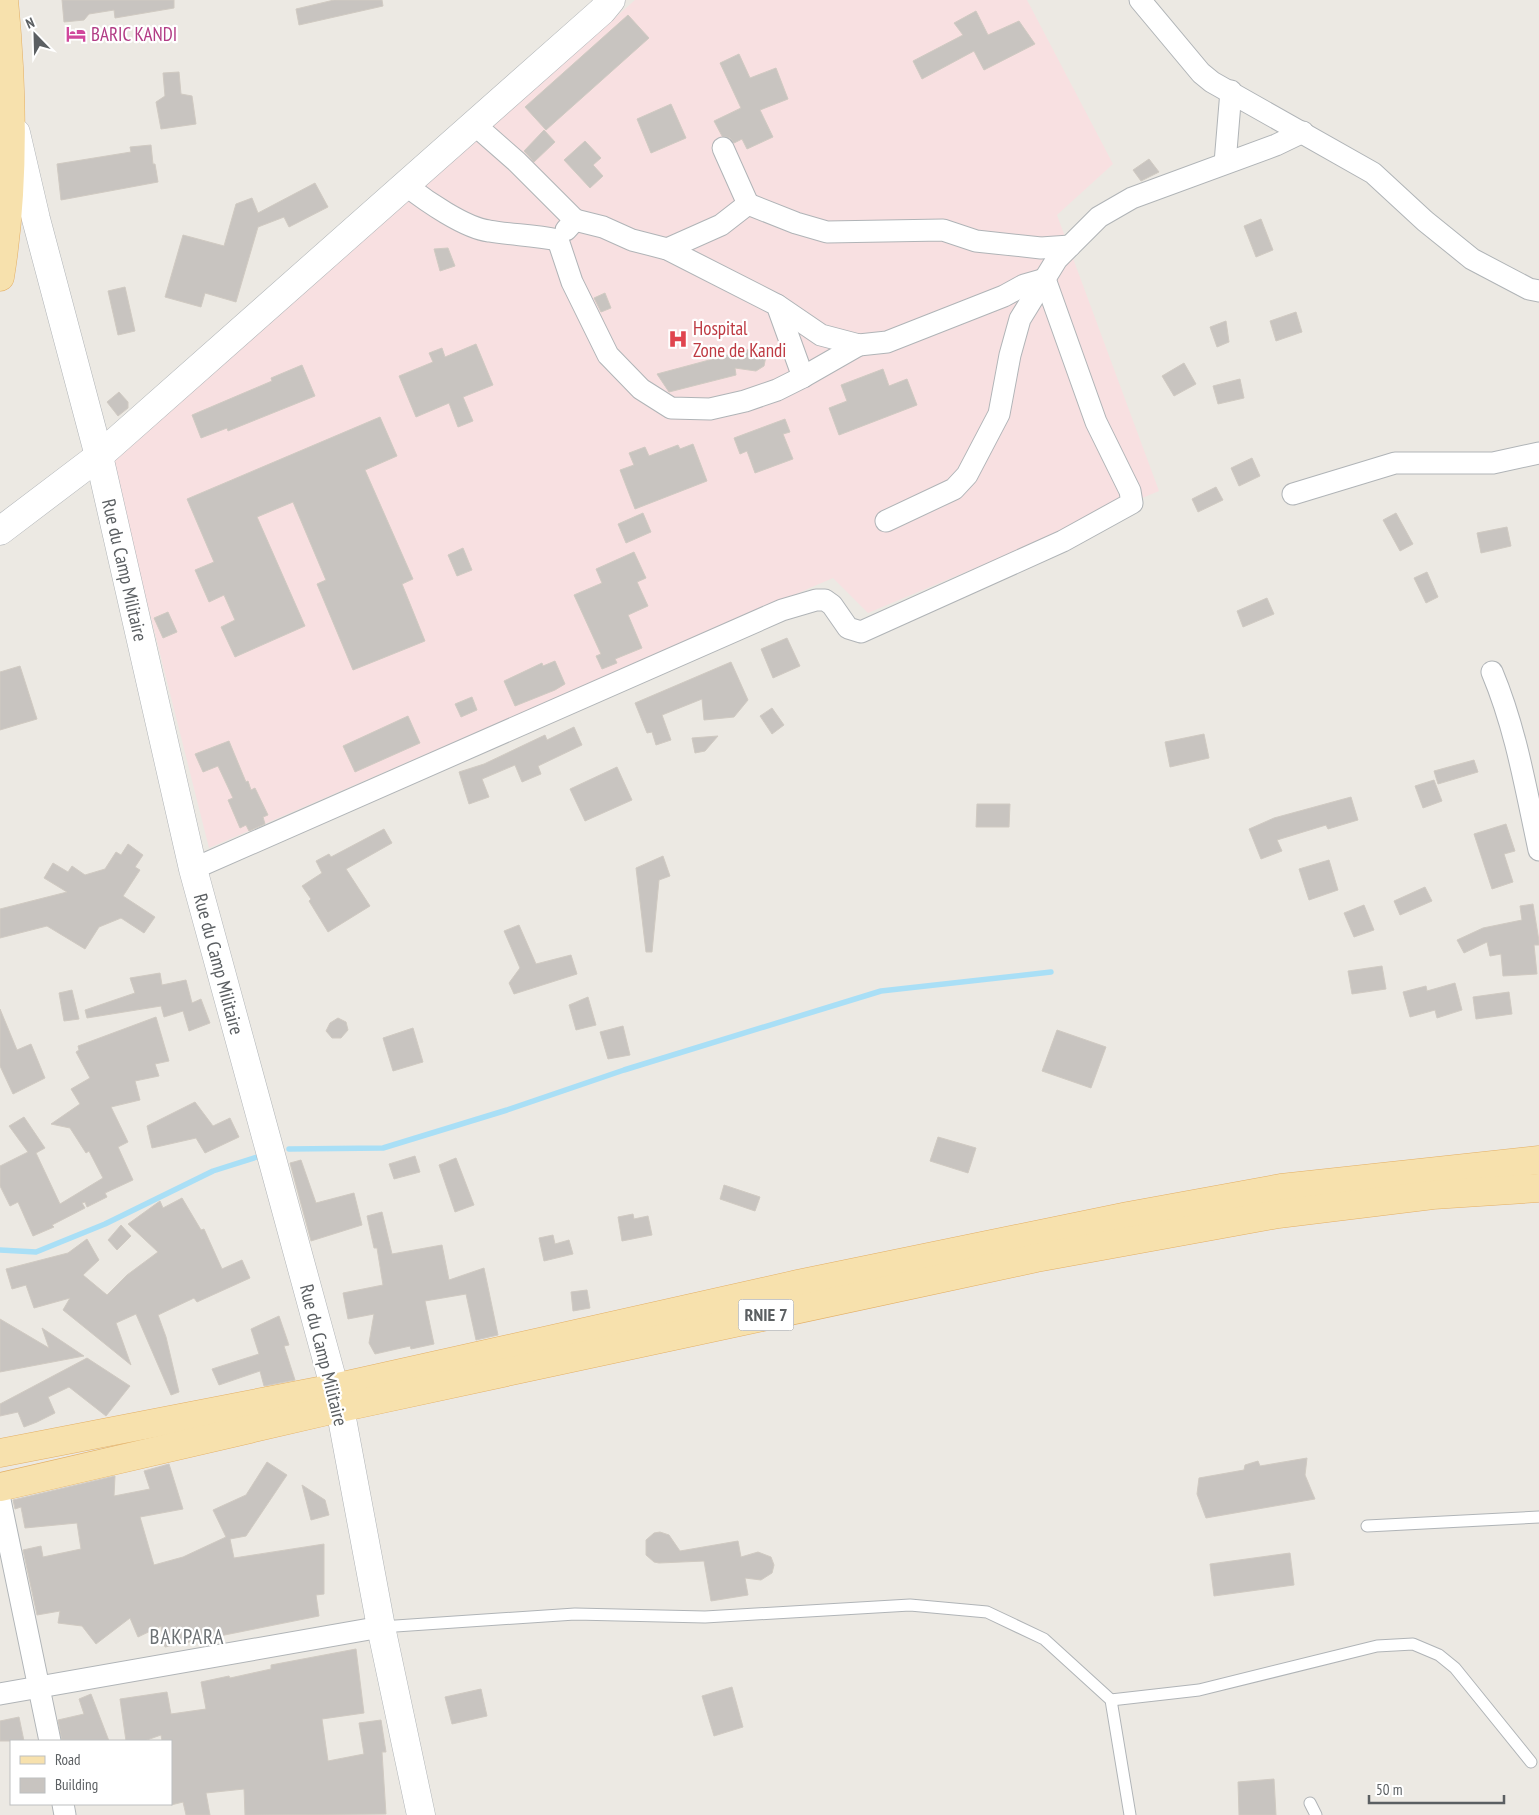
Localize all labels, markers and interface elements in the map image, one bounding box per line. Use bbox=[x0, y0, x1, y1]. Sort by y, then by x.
north arrow bbox=[10, 10, 60, 60]
text: N bbox=[23, 13, 37, 33]
place label: BARIC KANDI bbox=[91, 22, 177, 46]
hotel icon: BARIC KANDI bbox=[65, 23, 87, 45]
place label: Hospital Zone de Kandi bbox=[693, 316, 786, 362]
hospital icon: Hospital Zone de Kandi bbox=[667, 328, 689, 350]
street label: Rue du Camp Militaire bbox=[97, 497, 153, 644]
street label: Rue du Camp Militaire bbox=[189, 891, 249, 1037]
street label: Rue du Camp Militaire bbox=[295, 1282, 353, 1429]
road number: RNIE 7 bbox=[738, 1300, 794, 1330]
district label: BAKPARA bbox=[150, 1623, 225, 1650]
legend bbox=[10, 1740, 172, 1805]
text: Road bbox=[55, 1750, 81, 1769]
scale bar bbox=[1369, 1772, 1504, 1804]
text: Building bbox=[55, 1775, 98, 1794]
text: 50 m bbox=[1376, 1780, 1402, 1799]

